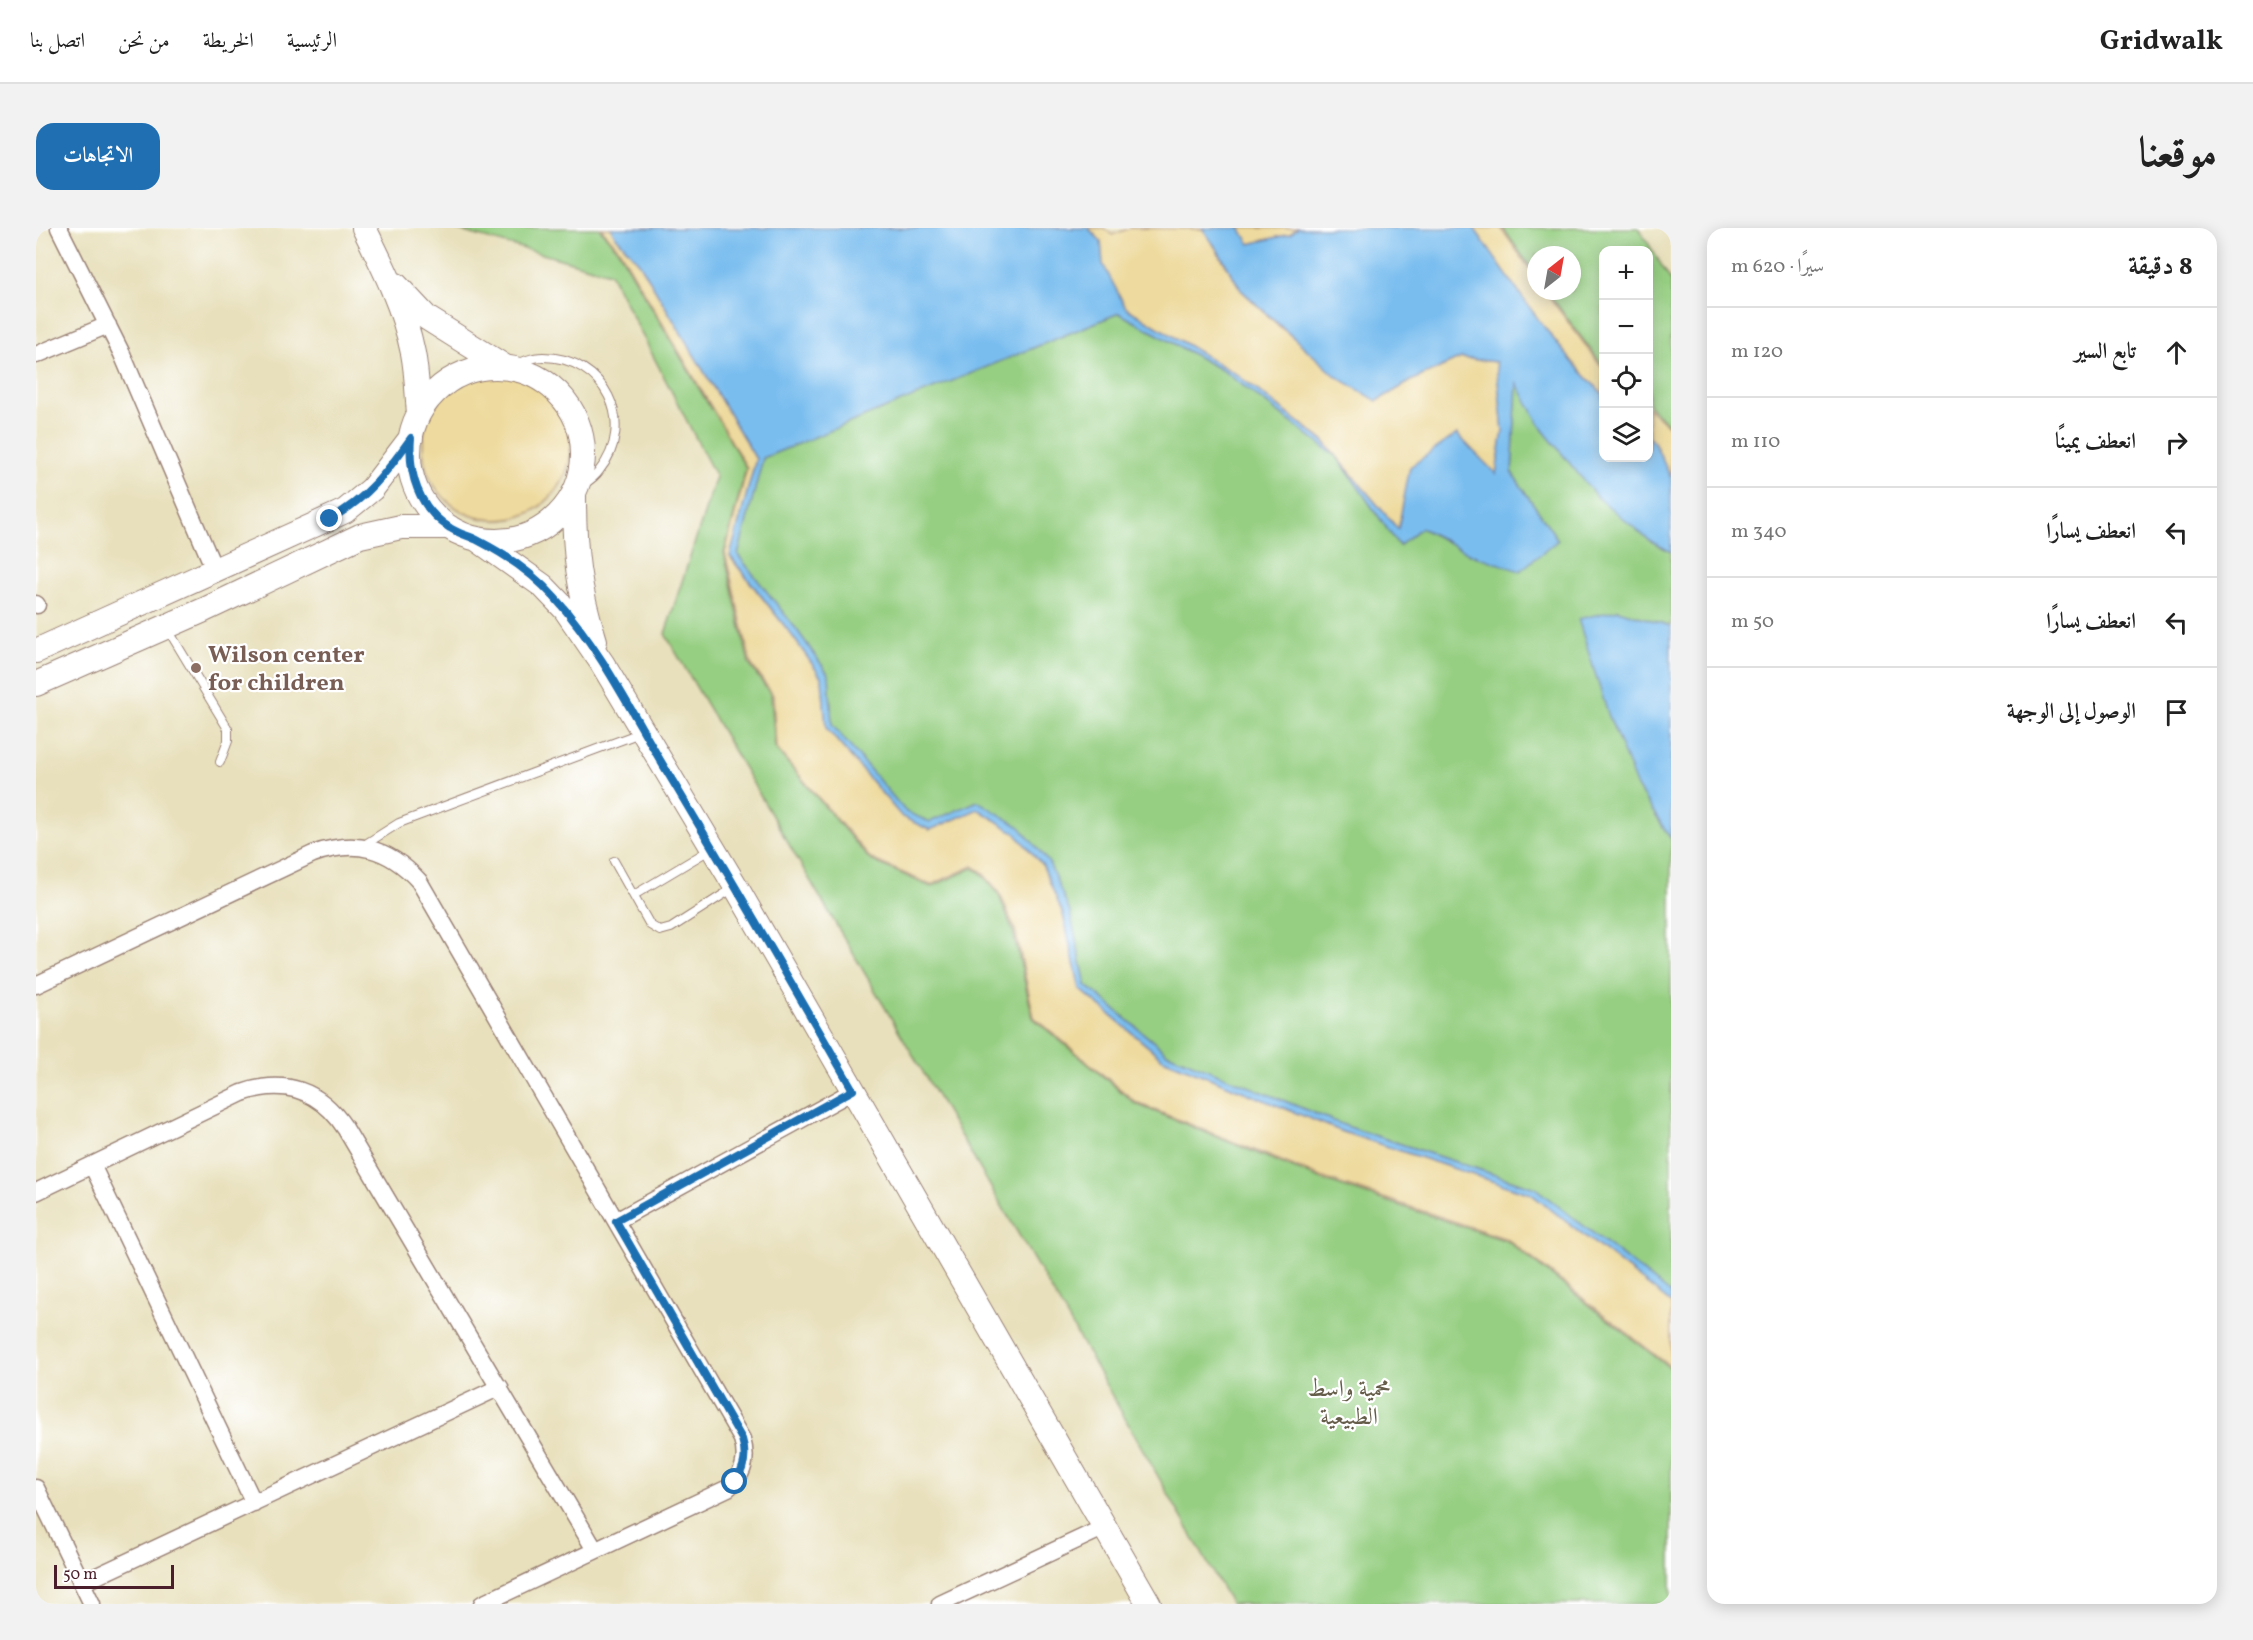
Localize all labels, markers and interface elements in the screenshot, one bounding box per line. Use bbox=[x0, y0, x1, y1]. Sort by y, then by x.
text: Gridwalk bbox=[2100, 22, 2223, 61]
text: اتصل بنا bbox=[30, 27, 85, 56]
text: من نحن bbox=[118, 27, 170, 56]
text: الخريطة bbox=[203, 27, 254, 56]
text: الرئيسية bbox=[287, 27, 337, 56]
button: الاتجاهات bbox=[36, 123, 160, 190]
text: موقعنا bbox=[2139, 126, 2217, 185]
north arrow bbox=[1527, 246, 1581, 300]
map controls bbox=[1599, 246, 1653, 462]
button: + bbox=[1599, 246, 1653, 300]
text: 8 دقيقة bbox=[2128, 249, 2193, 285]
text: سيرًا · 620 m bbox=[1731, 253, 1824, 281]
button: − bbox=[1599, 300, 1653, 354]
icon: ahead bbox=[2160, 336, 2193, 369]
text: تابع السير bbox=[2074, 337, 2136, 368]
text: 120 m bbox=[1731, 338, 1783, 366]
button: locate bbox=[1599, 354, 1653, 408]
button: layers bbox=[1599, 408, 1653, 462]
icon: right bbox=[2160, 426, 2193, 459]
text: انعطف يمينًا bbox=[2055, 427, 2136, 458]
text: 110 m bbox=[1731, 428, 1780, 456]
route end bbox=[316, 505, 342, 531]
icon: left bbox=[2160, 516, 2193, 549]
text: انعطف يسارًا bbox=[2046, 517, 2136, 548]
text: 340 m bbox=[1731, 518, 1787, 546]
icon: left bbox=[2160, 606, 2193, 639]
text: انعطف يسارًا bbox=[2046, 607, 2136, 638]
text: 50 m bbox=[1731, 608, 1774, 636]
place label: Wilson center for children bbox=[208, 639, 365, 701]
marker: Wilson center for children bbox=[189, 661, 203, 675]
icon: arrive bbox=[2160, 696, 2193, 729]
text: الوصول إلى الوجهة bbox=[2007, 697, 2136, 728]
park label: محمية واسط الطبيعية bbox=[1307, 1373, 1391, 1435]
route start bbox=[721, 1468, 747, 1494]
scale bar bbox=[54, 1562, 174, 1590]
text: 50 m bbox=[63, 1564, 97, 1586]

